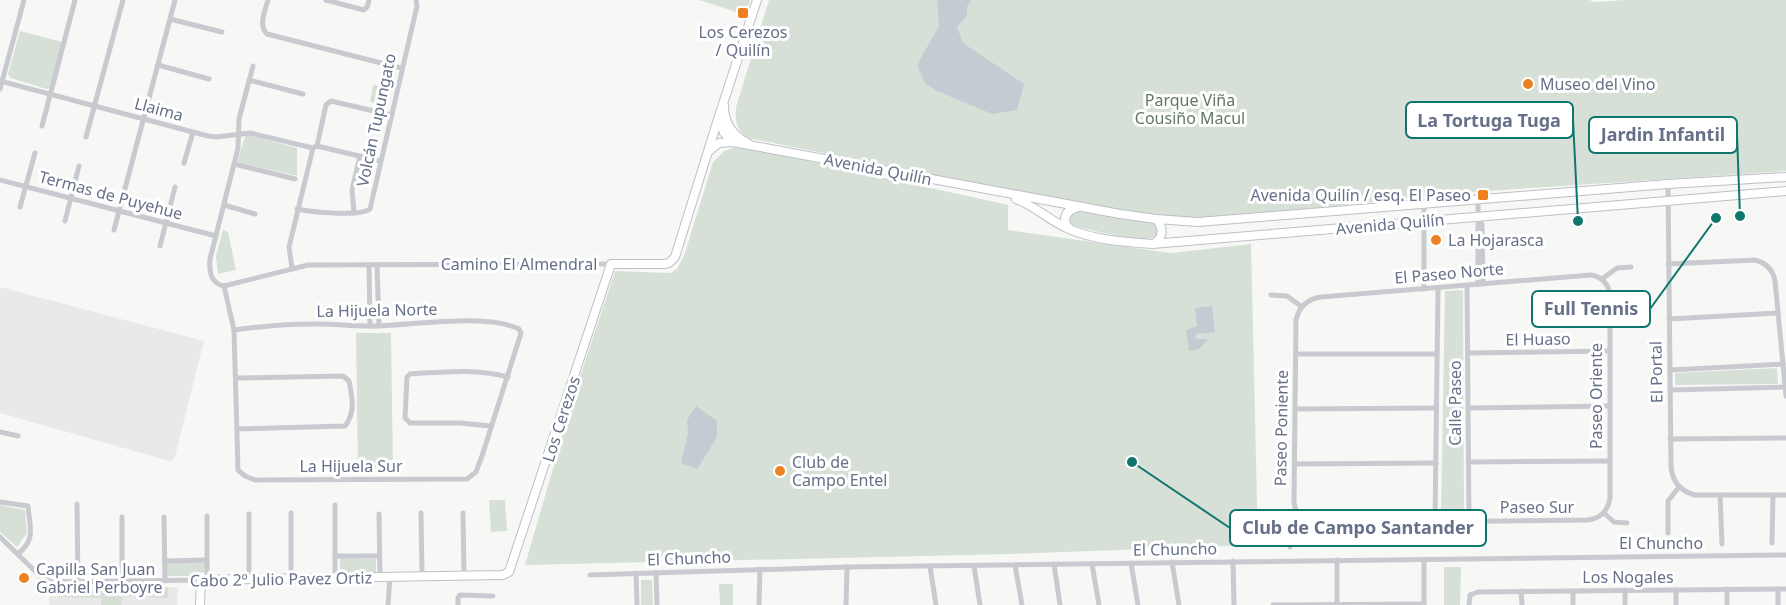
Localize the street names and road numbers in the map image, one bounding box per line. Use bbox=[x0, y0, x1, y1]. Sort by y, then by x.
street label: Volcán Tupungato bbox=[351, 51, 401, 189]
street label: Llaima bbox=[132, 92, 186, 126]
street label: Avenida Quilín bbox=[822, 148, 934, 190]
street label: Termas de Puyehue bbox=[37, 165, 185, 225]
street label: Avenida Quilín bbox=[1335, 208, 1445, 240]
street label: Camino El Almendral bbox=[441, 253, 597, 275]
street label: El Paseo Norte bbox=[1393, 257, 1505, 289]
street label: La Hijuela Norte bbox=[316, 298, 438, 322]
street label: El Huaso bbox=[1505, 327, 1571, 351]
street label: El Portal bbox=[1644, 341, 1668, 403]
street label: Paseo Oriente bbox=[1585, 343, 1607, 449]
street label: Calle Paseo bbox=[1444, 360, 1466, 446]
street label: Paseo Poniente bbox=[1269, 370, 1293, 486]
street label: Los Cerezos bbox=[537, 373, 585, 465]
street label: La Hijuela Sur bbox=[299, 455, 403, 477]
street label: Paseo Sur bbox=[1500, 496, 1575, 518]
street label: El Chuncho bbox=[1619, 532, 1703, 554]
street label: El Chuncho bbox=[1133, 537, 1217, 561]
street label: El Chuncho bbox=[647, 546, 731, 570]
street label: Cabo 2º Julio Pavez Ortiz bbox=[190, 566, 372, 592]
street label: Los Nogales bbox=[1582, 566, 1674, 588]

